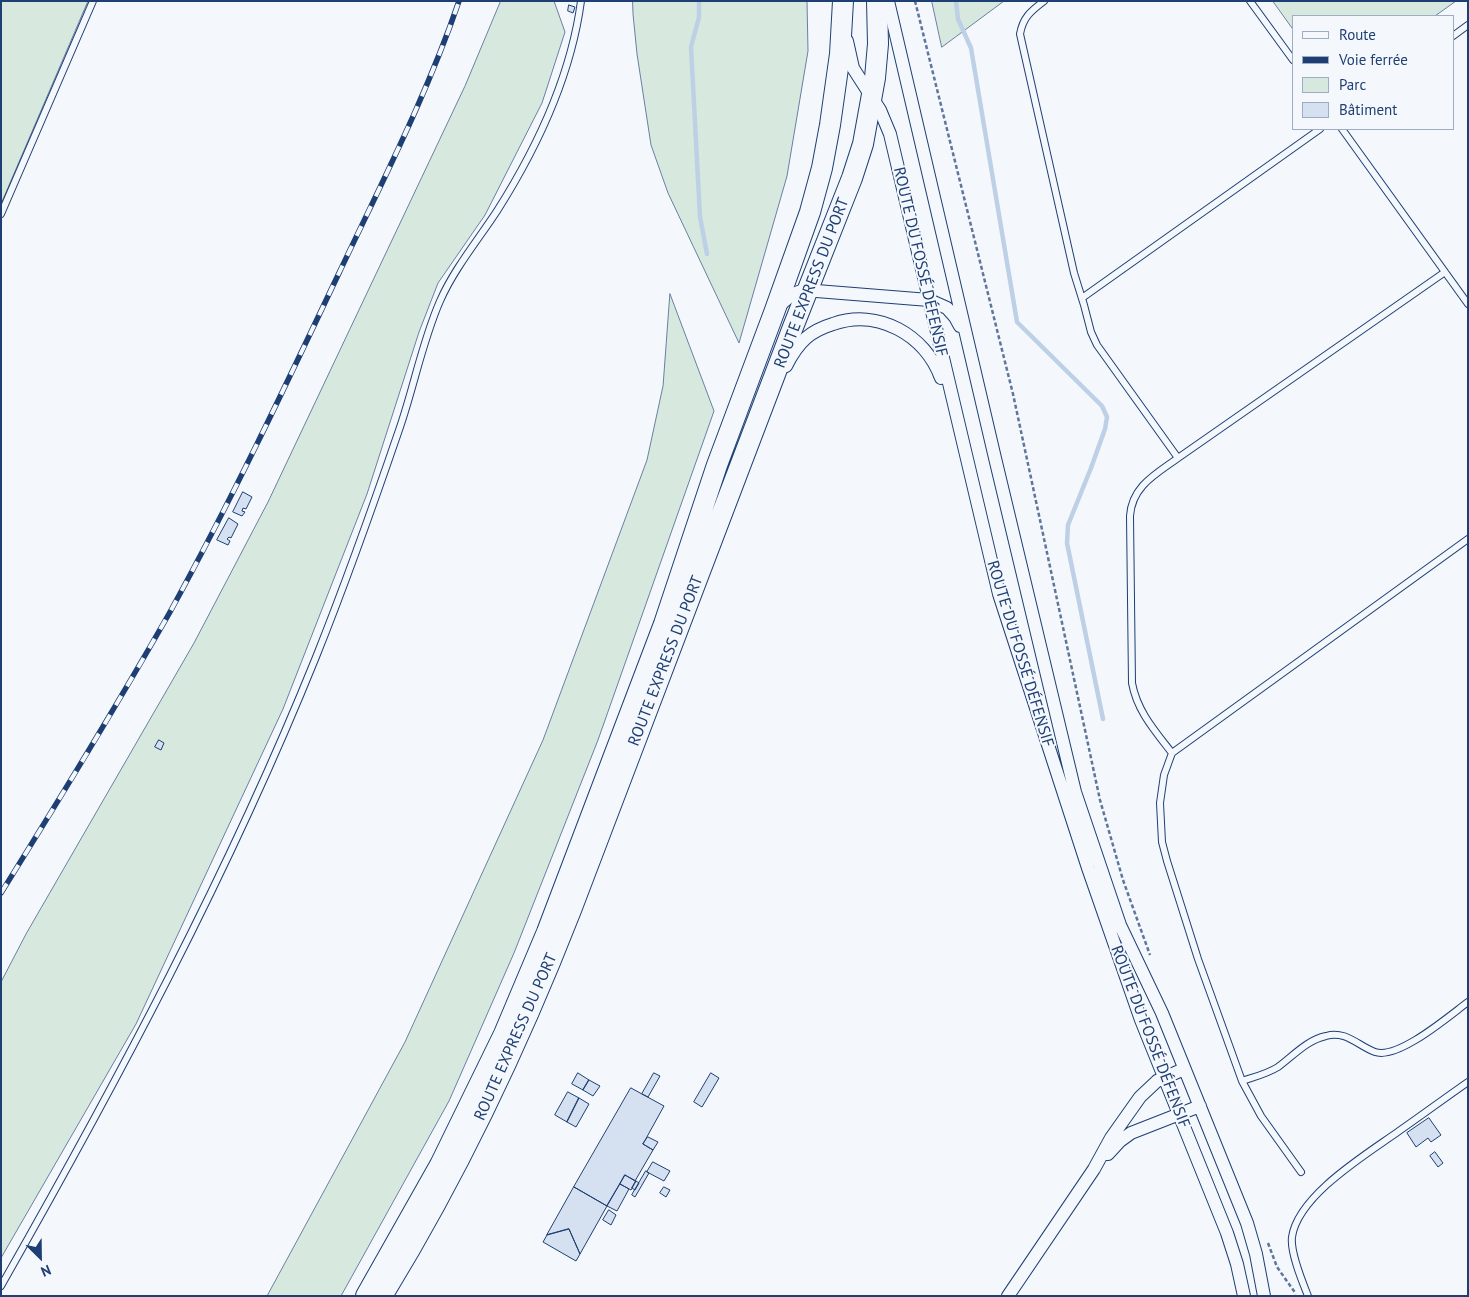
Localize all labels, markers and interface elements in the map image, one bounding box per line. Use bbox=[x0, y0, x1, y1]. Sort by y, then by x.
legend bbox=[1292, 15, 1454, 130]
text: Route bbox=[1339, 25, 1376, 44]
text: Voie ferrée bbox=[1339, 50, 1408, 69]
text: Parc bbox=[1339, 75, 1366, 94]
text: Bâtiment bbox=[1339, 100, 1397, 119]
street label: ROUTE DU FOSSÉ DÉFENSIF bbox=[889, 165, 951, 359]
street label: ROUTE EXPRESS DU PORT bbox=[771, 195, 853, 371]
street label: ROUTE DU FOSSÉ DÉFENSIF bbox=[982, 558, 1058, 750]
street label: ROUTE EXPRESS DU PORT bbox=[625, 573, 707, 749]
street label: ROUTE DU FOSSÉ DÉFENSIF bbox=[1106, 943, 1194, 1131]
street label: ROUTE EXPRESS DU PORT bbox=[470, 950, 562, 1124]
north arrow bbox=[15, 1232, 65, 1282]
text: N bbox=[38, 1261, 54, 1281]

